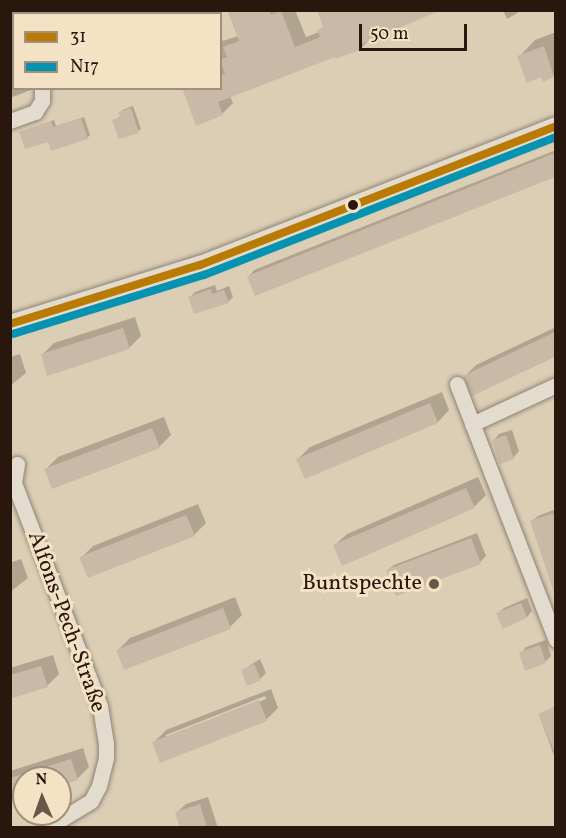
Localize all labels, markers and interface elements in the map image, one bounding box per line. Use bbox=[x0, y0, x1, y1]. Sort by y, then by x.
legend bbox=[12, 12, 222, 90]
scale bar bbox=[362, 12, 470, 50]
text: 50 m bbox=[370, 22, 409, 47]
text: 31 bbox=[70, 25, 86, 50]
text: N17 bbox=[70, 55, 99, 80]
unlabelled marker bbox=[347, 199, 359, 211]
street label: Alfons-Pech-Straße bbox=[21, 528, 111, 716]
place label: Buntspechte bbox=[302, 571, 422, 597]
marker: Buntspechte bbox=[427, 577, 441, 591]
north arrow bbox=[12, 766, 72, 826]
text: N bbox=[35, 769, 48, 791]

